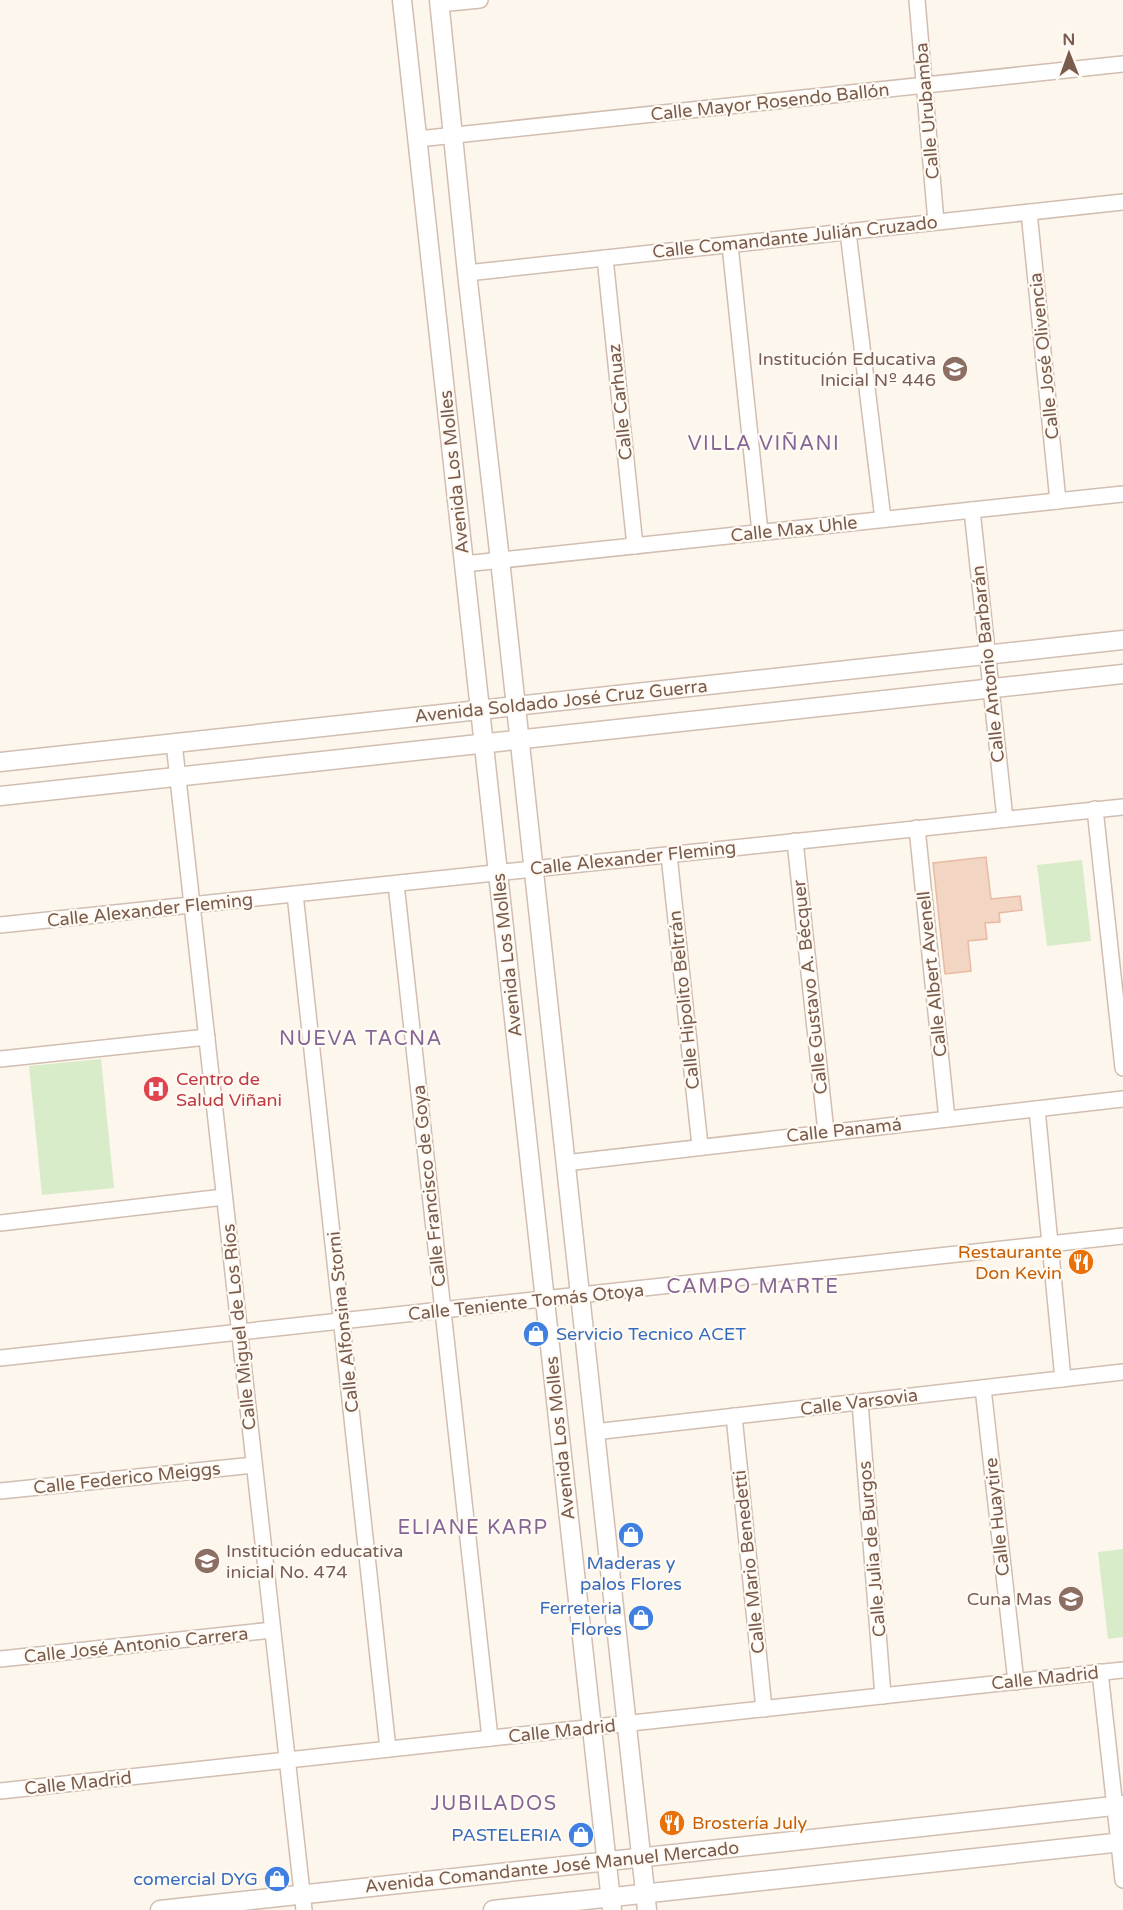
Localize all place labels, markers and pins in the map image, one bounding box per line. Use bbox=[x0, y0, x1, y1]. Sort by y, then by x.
place label: Institución Educativa Inicial Nº 446 bbox=[758, 348, 936, 391]
school or university icon: Institución Educativa Inicial Nº 446 bbox=[940, 354, 970, 384]
place label: Centro de Salud Viñani bbox=[176, 1068, 282, 1111]
hospital icon: Centro de Salud Viñani bbox=[141, 1074, 171, 1104]
place label: Restaurante Don Kevin bbox=[958, 1241, 1062, 1284]
restaurant icon: Restaurante Don Kevin bbox=[1066, 1247, 1096, 1277]
shop icon: Servicio Tecnico ACET bbox=[521, 1319, 551, 1349]
place label: Servicio Tecnico ACET bbox=[556, 1323, 746, 1345]
shop icon: Maderas y palos Flores bbox=[616, 1520, 646, 1550]
place label: Institución educativa inicial No. 474 bbox=[226, 1540, 403, 1583]
school or university icon: Institución educativa inicial No. 474 bbox=[192, 1546, 222, 1576]
place label: Maderas y palos Flores bbox=[580, 1552, 682, 1595]
school or university icon: Cuna Mas bbox=[1056, 1584, 1086, 1614]
place label: Cuna Mas bbox=[967, 1588, 1052, 1610]
place label: Ferreteria Flores bbox=[539, 1597, 622, 1640]
shop icon: Ferreteria Flores bbox=[626, 1603, 656, 1633]
restaurant icon: Brostería July bbox=[657, 1808, 687, 1838]
place label: Brostería July bbox=[692, 1812, 807, 1834]
shop icon: PASTELERIA bbox=[566, 1820, 596, 1850]
place label: PASTELERIA bbox=[451, 1824, 562, 1846]
shop icon: comercial DYG bbox=[262, 1864, 292, 1894]
place label: comercial DYG bbox=[133, 1868, 258, 1890]

